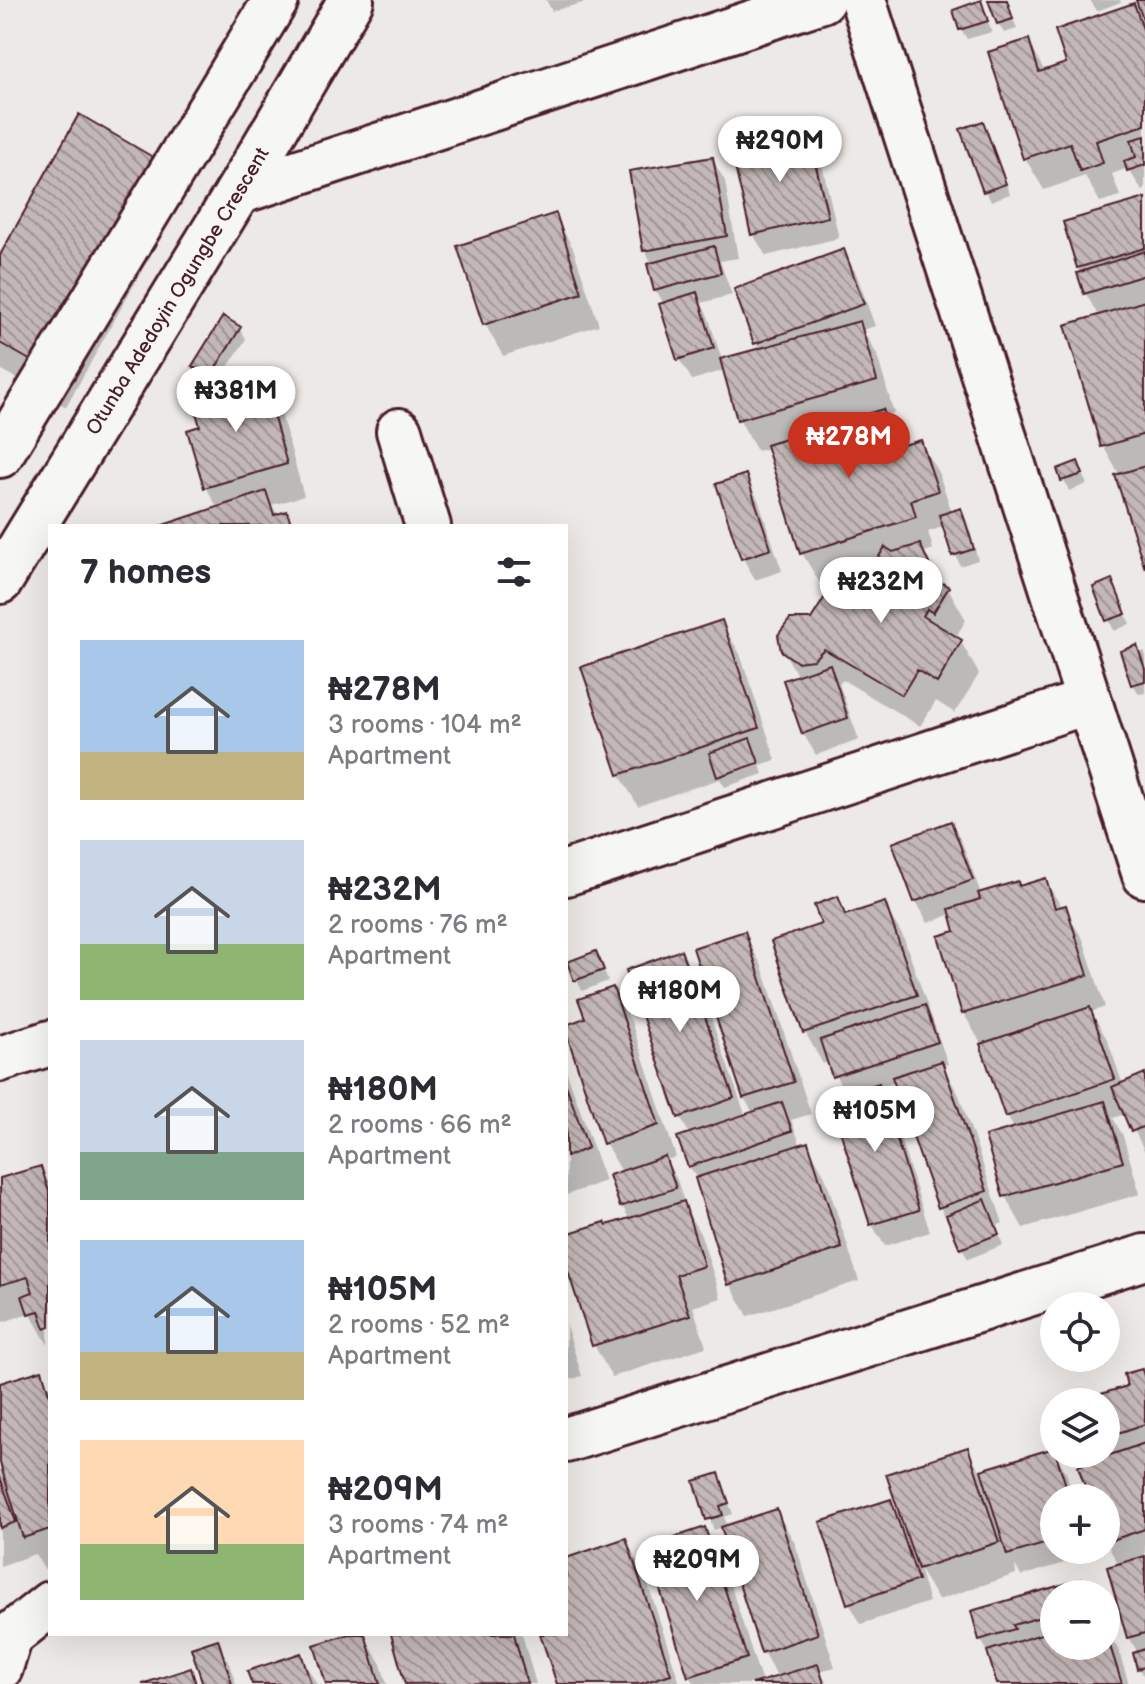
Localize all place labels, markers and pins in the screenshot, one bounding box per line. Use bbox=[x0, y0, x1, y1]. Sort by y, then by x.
pin: ₦290M bbox=[724, 116, 836, 184]
pin: ₦381M bbox=[180, 366, 292, 434]
pin: ₦278M bbox=[793, 412, 905, 480]
pin: ₦232M bbox=[825, 557, 937, 625]
pin: ₦180M bbox=[624, 966, 736, 1034]
pin: ₦105M bbox=[819, 1086, 931, 1154]
pin: ₦209M bbox=[641, 1535, 753, 1603]

